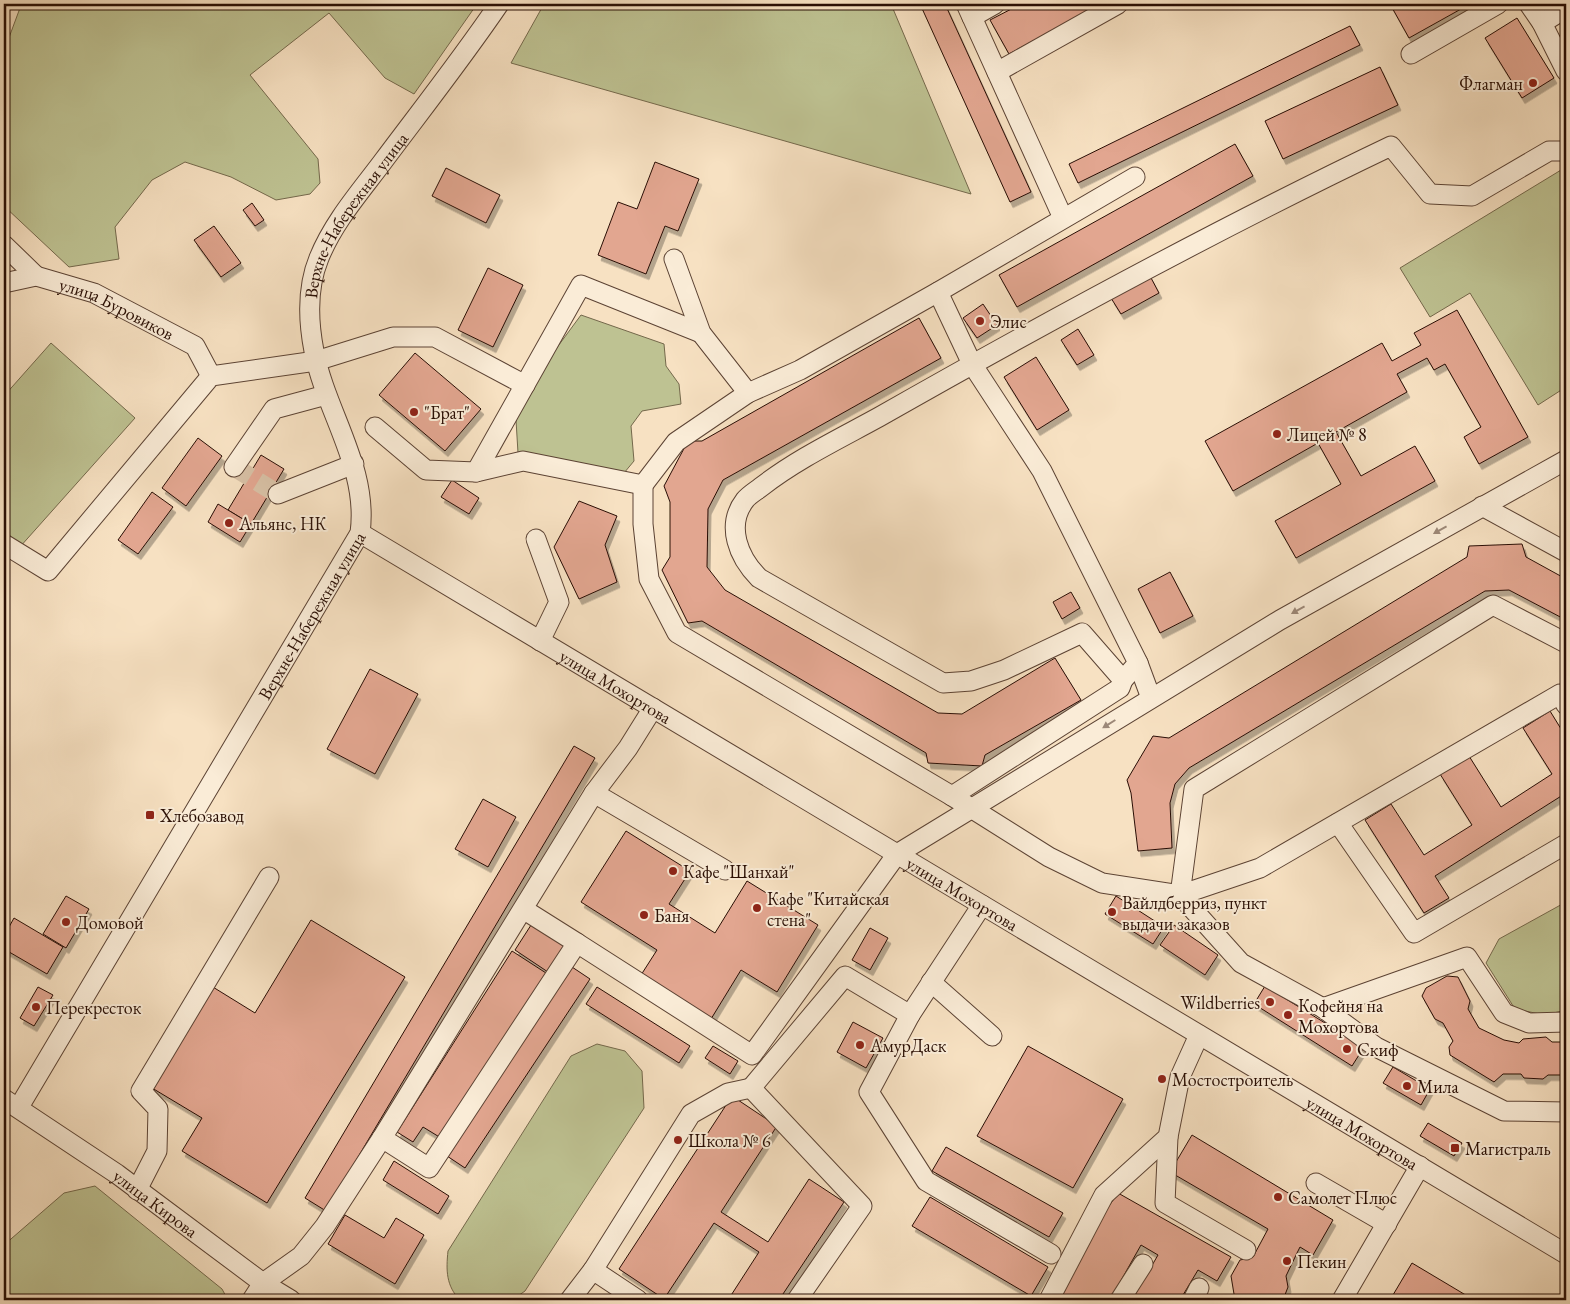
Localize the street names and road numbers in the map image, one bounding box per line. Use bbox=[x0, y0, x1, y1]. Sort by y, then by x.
street label: Верхне-Набережная улица bbox=[298, 127, 413, 299]
street label: улица Буровиков bbox=[57, 272, 178, 345]
street label: Верхне-Набережная улица bbox=[252, 526, 370, 703]
street label: улица Мохортова bbox=[556, 644, 677, 729]
street label: улица Мохортова bbox=[902, 851, 1023, 936]
street label: улица Мохортова bbox=[1302, 1090, 1423, 1175]
street label: улица Кирова bbox=[109, 1164, 203, 1243]

